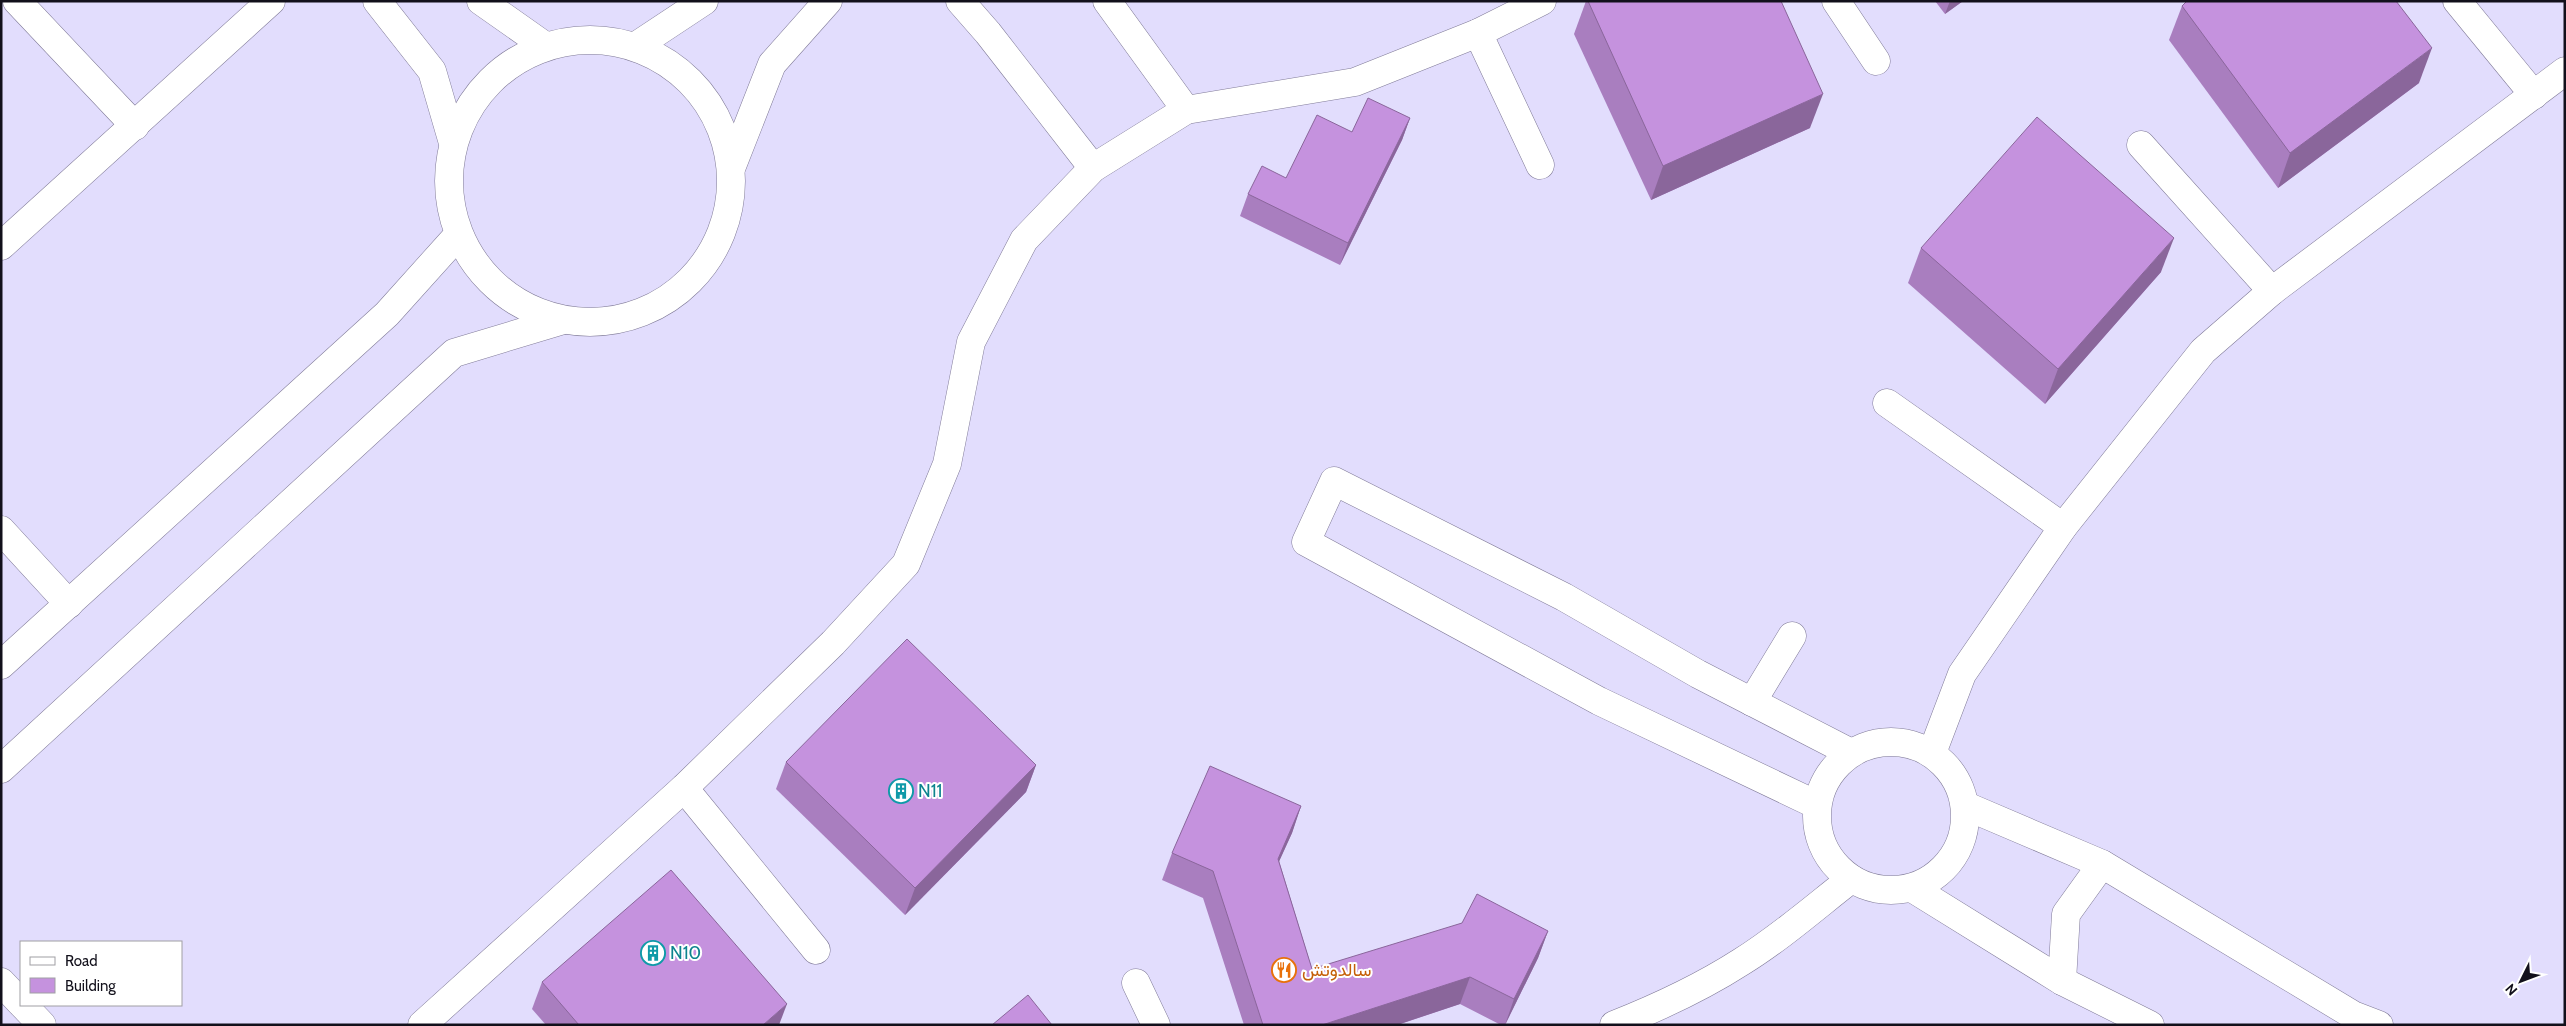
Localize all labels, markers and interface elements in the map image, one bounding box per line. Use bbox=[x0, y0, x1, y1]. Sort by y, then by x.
building icon: N11 bbox=[888, 778, 914, 804]
place label: N11 bbox=[918, 780, 942, 802]
building icon: N10 bbox=[640, 940, 666, 966]
legend bbox=[20, 941, 182, 1006]
place label: N10 bbox=[670, 942, 701, 964]
text: Road bbox=[65, 952, 98, 970]
north arrow bbox=[2496, 956, 2546, 1006]
restaurant icon: سالدوتش bbox=[1271, 957, 1297, 983]
place label: سالدوتش bbox=[1302, 959, 1371, 981]
text: Building bbox=[65, 977, 116, 995]
text: N bbox=[2501, 980, 2521, 999]

